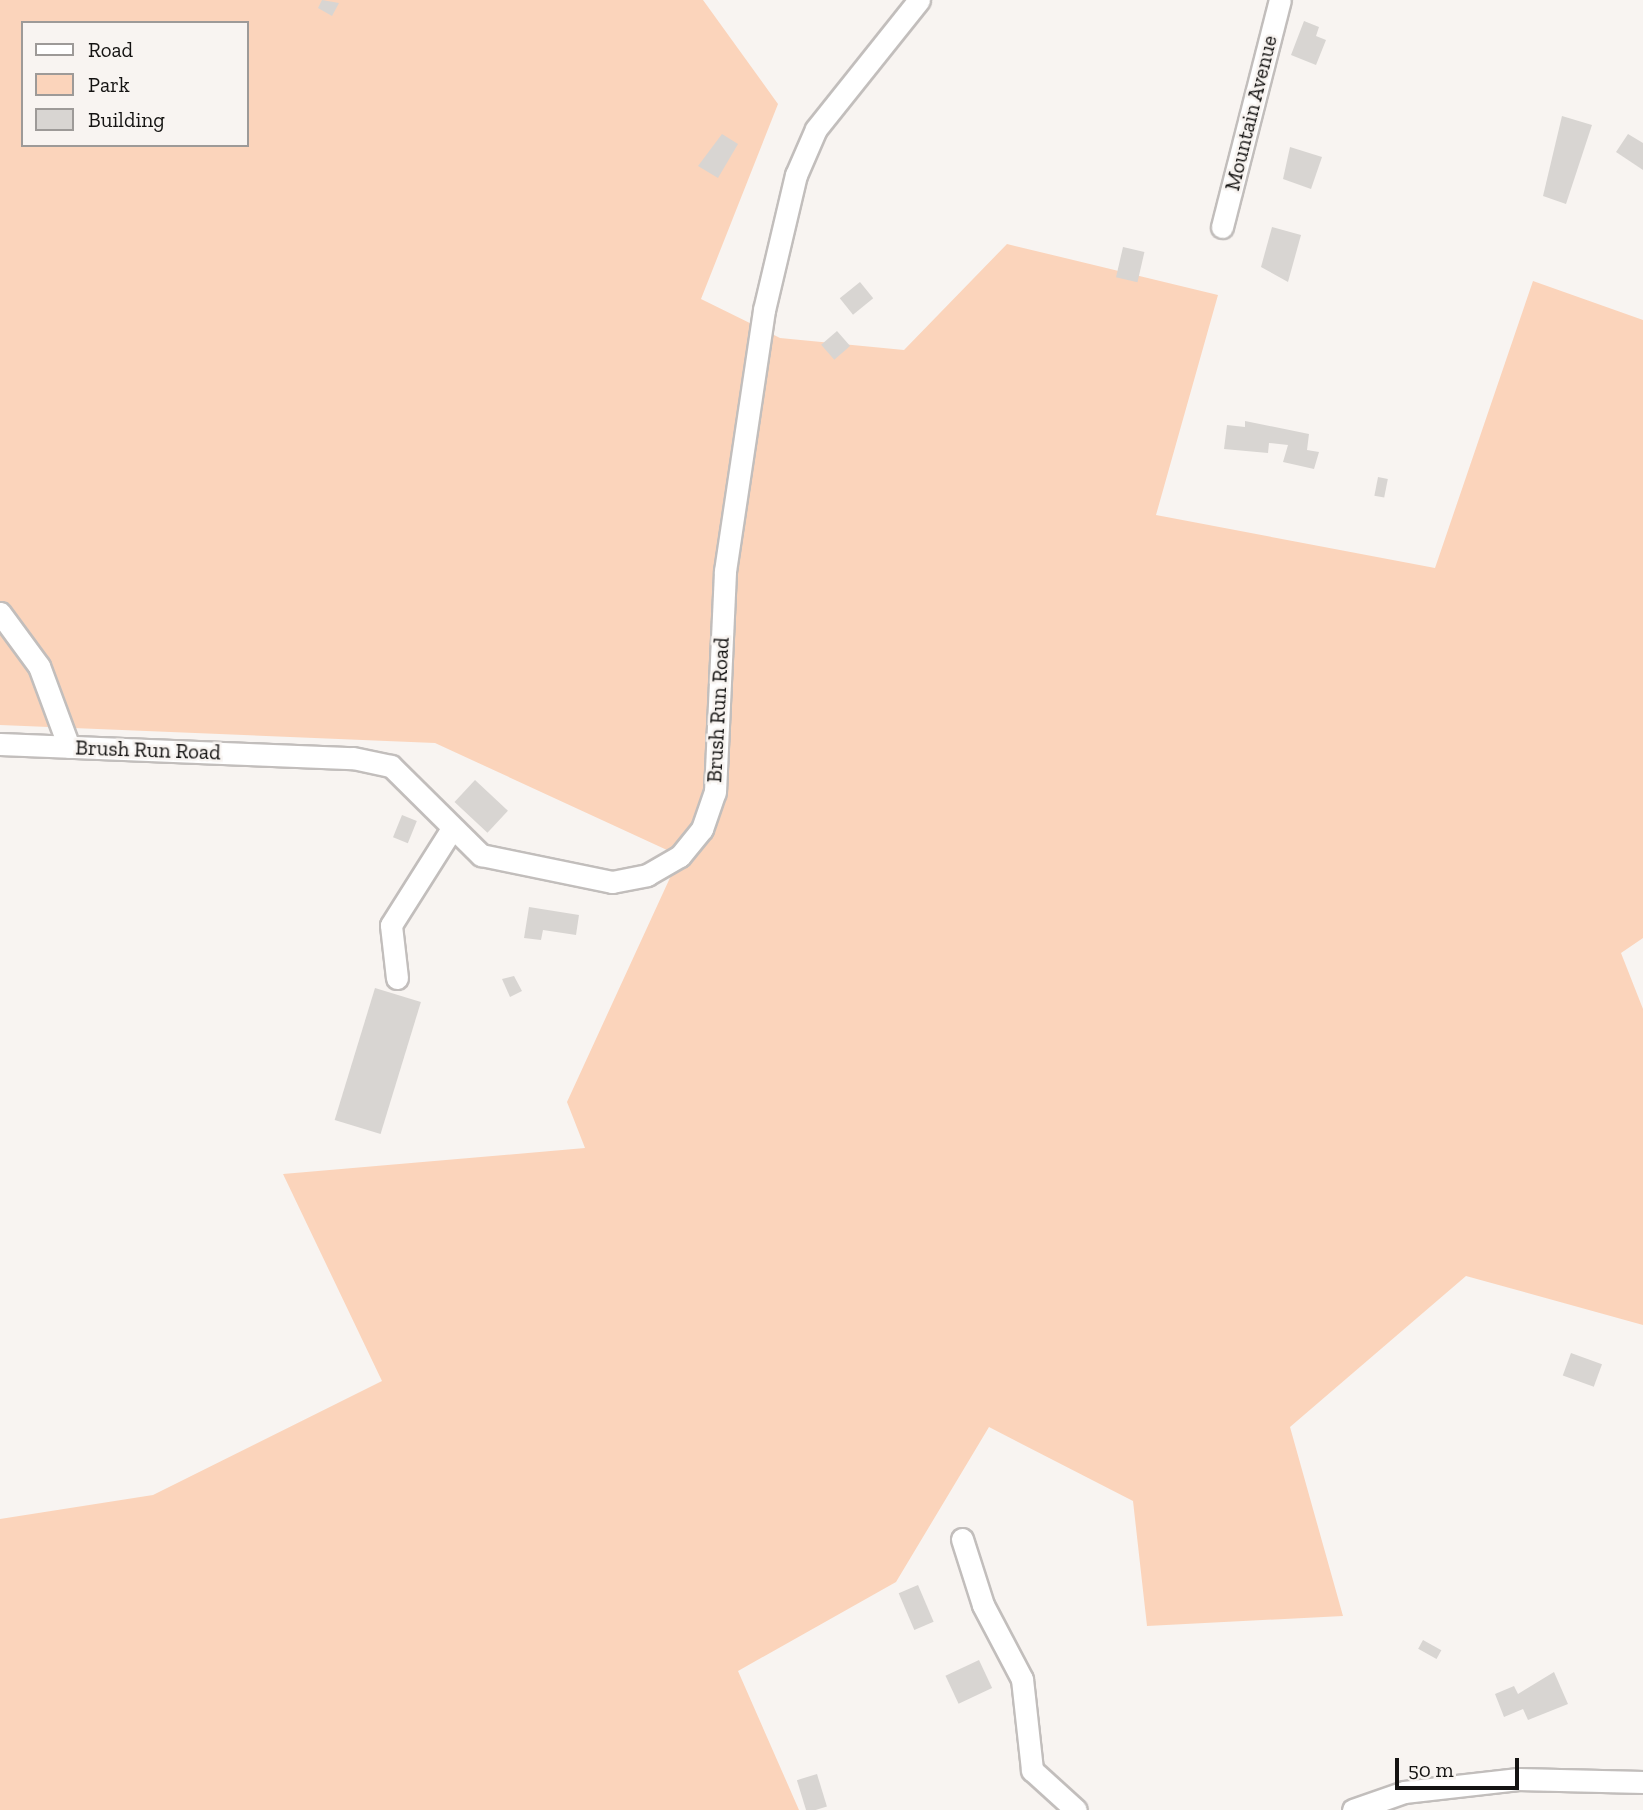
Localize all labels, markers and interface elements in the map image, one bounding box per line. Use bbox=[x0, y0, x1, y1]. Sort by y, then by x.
legend bbox=[21, 21, 248, 147]
street label: Mountain Avenue bbox=[1219, 32, 1283, 194]
text: Road bbox=[88, 37, 133, 62]
text: Park bbox=[88, 72, 130, 97]
text: Building bbox=[88, 107, 165, 132]
street label: Brush Run Road bbox=[702, 637, 734, 783]
street label: Brush Run Road bbox=[75, 735, 221, 765]
scale bar bbox=[1398, 1744, 1522, 1788]
text: 50 m bbox=[1408, 1757, 1454, 1782]

